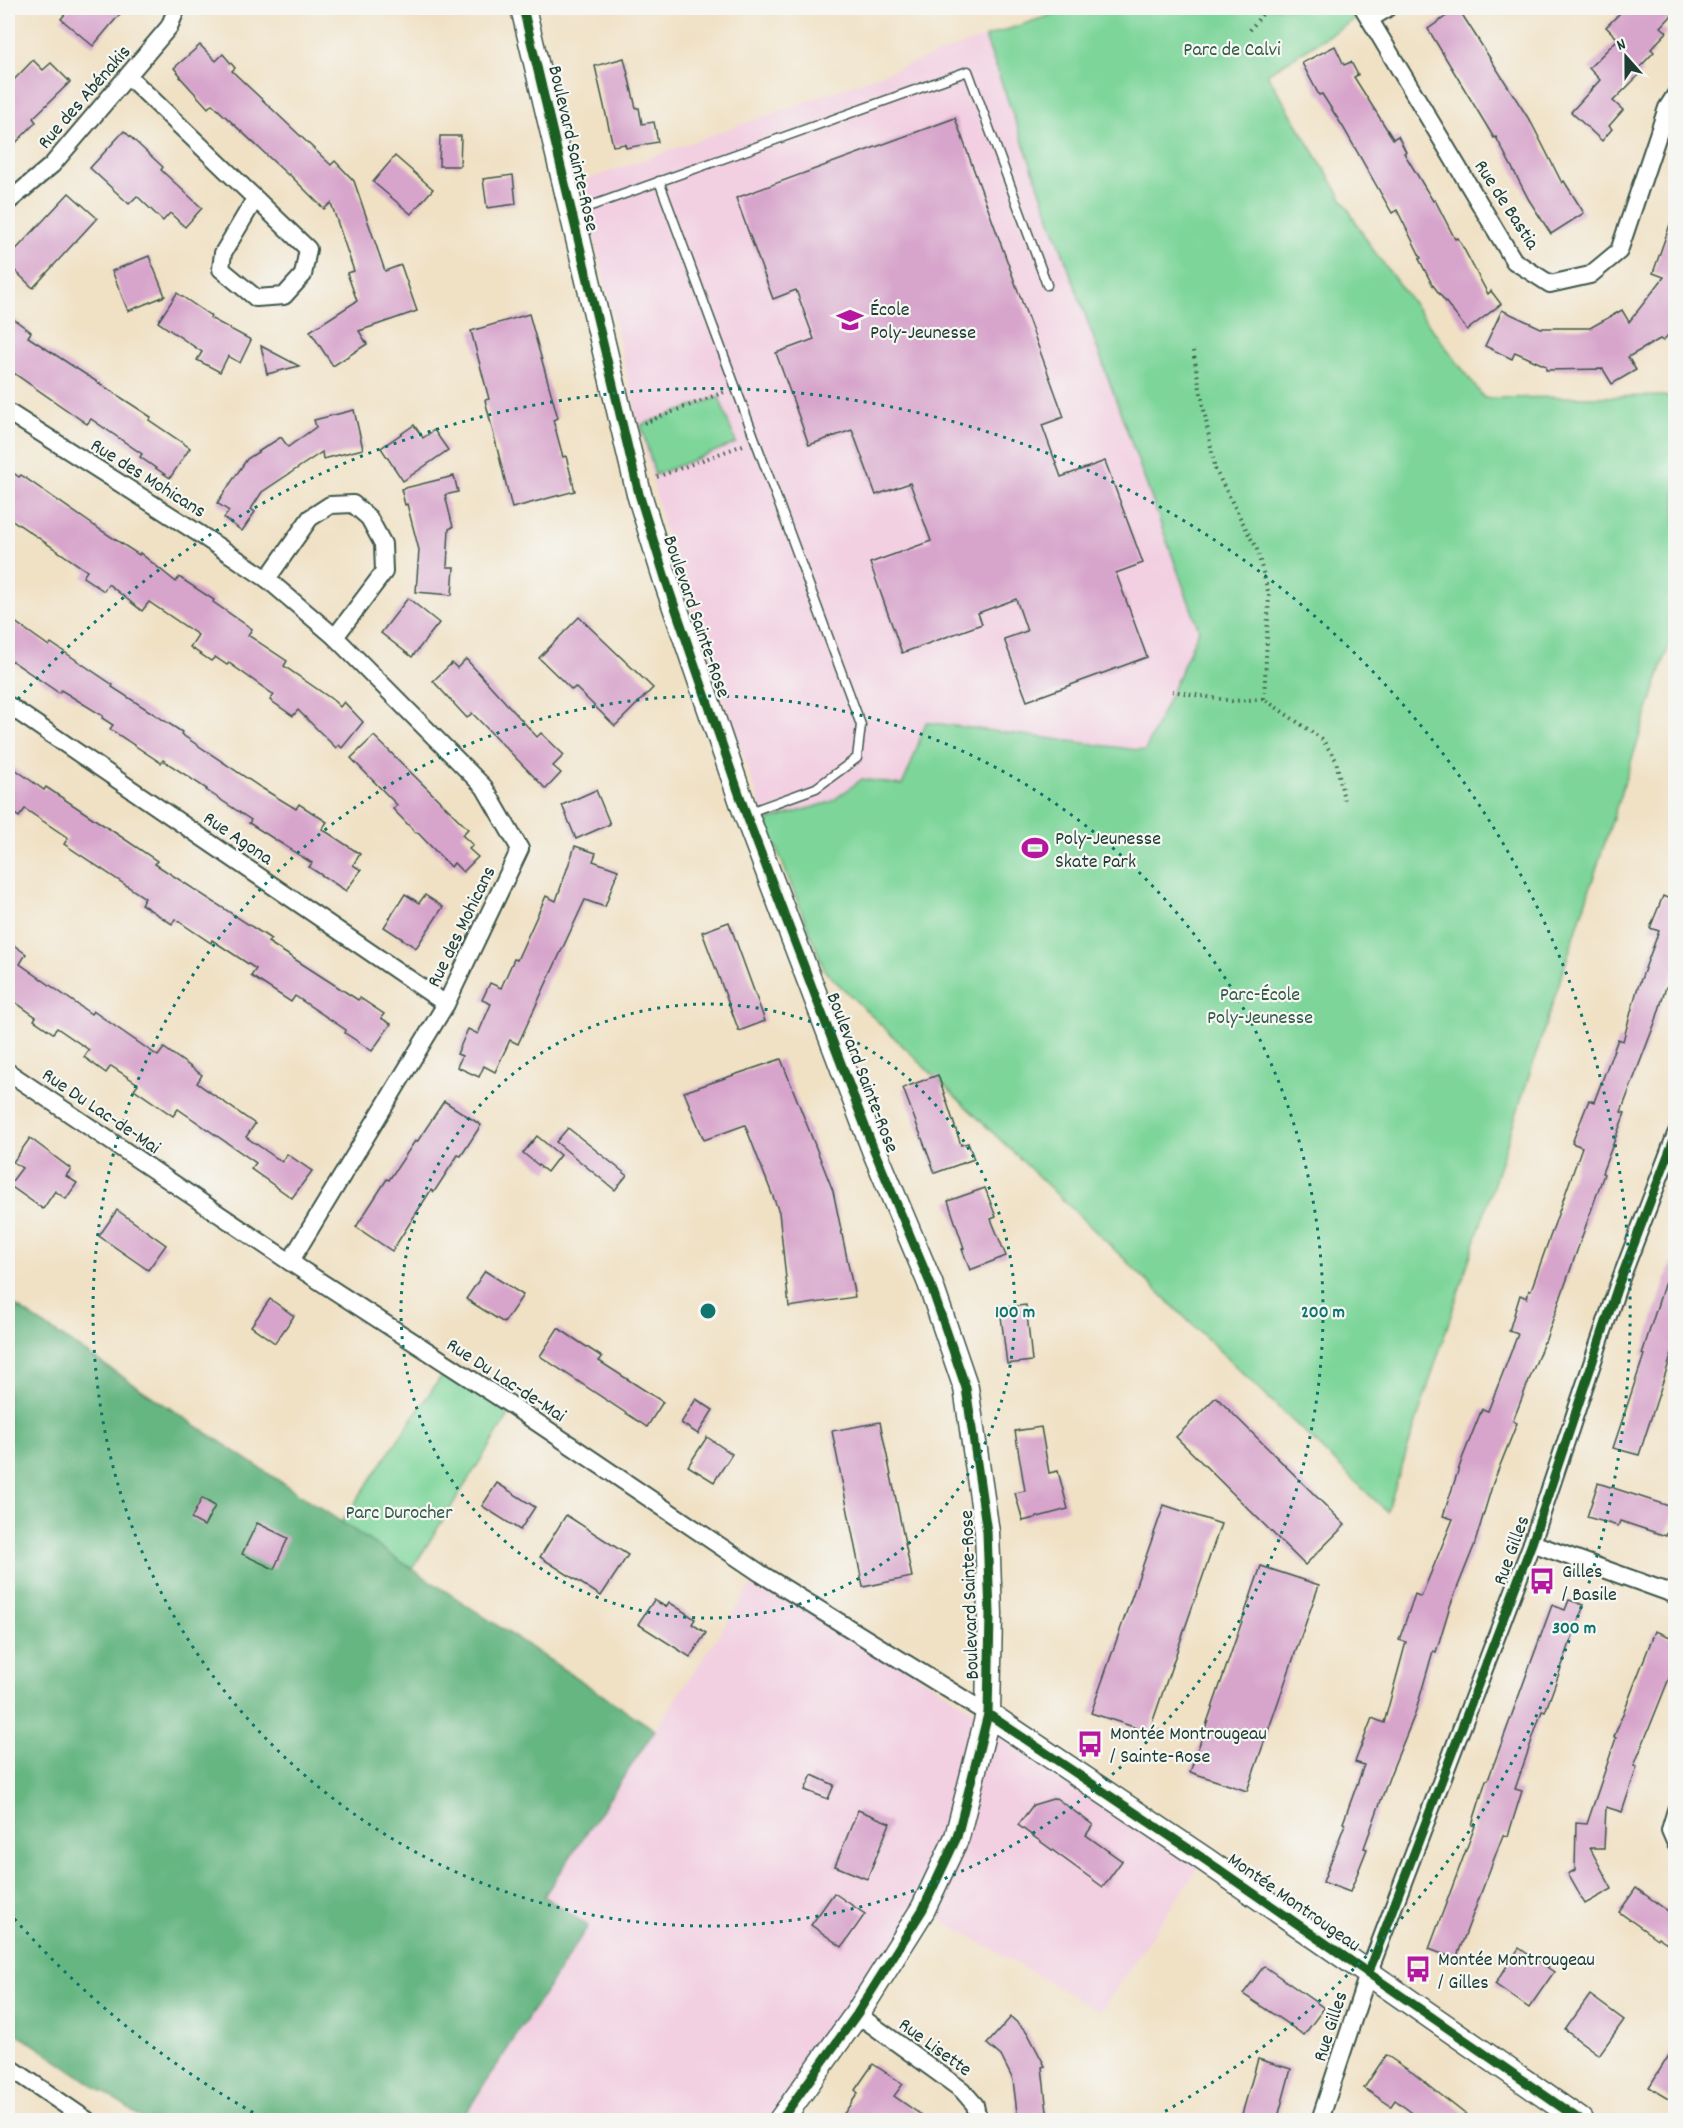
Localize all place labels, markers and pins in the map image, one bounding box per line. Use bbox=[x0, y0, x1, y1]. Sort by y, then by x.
place label: École Poly-Jeunesse bbox=[870, 297, 976, 348]
school or university icon: École Poly-Jeunesse bbox=[835, 305, 865, 335]
place label: Poly-Jeunesse Skate Park bbox=[1055, 826, 1161, 877]
sports icon: Poly-Jeunesse Skate Park bbox=[1020, 833, 1050, 863]
centre of rings bbox=[698, 1301, 718, 1321]
place label: Gilles / Basile bbox=[1562, 1559, 1617, 1610]
bus stop icon: Gilles / Basile bbox=[1527, 1566, 1557, 1596]
place label: Montée Montrougeau / Sainte-Rose bbox=[1110, 1721, 1267, 1772]
bus stop icon: Montée Montrougeau / Sainte-Rose bbox=[1075, 1729, 1105, 1759]
place label: Montée Montrougeau / Gilles bbox=[1438, 1947, 1595, 1998]
bus stop icon: Montée Montrougeau / Gilles bbox=[1403, 1954, 1433, 1984]

